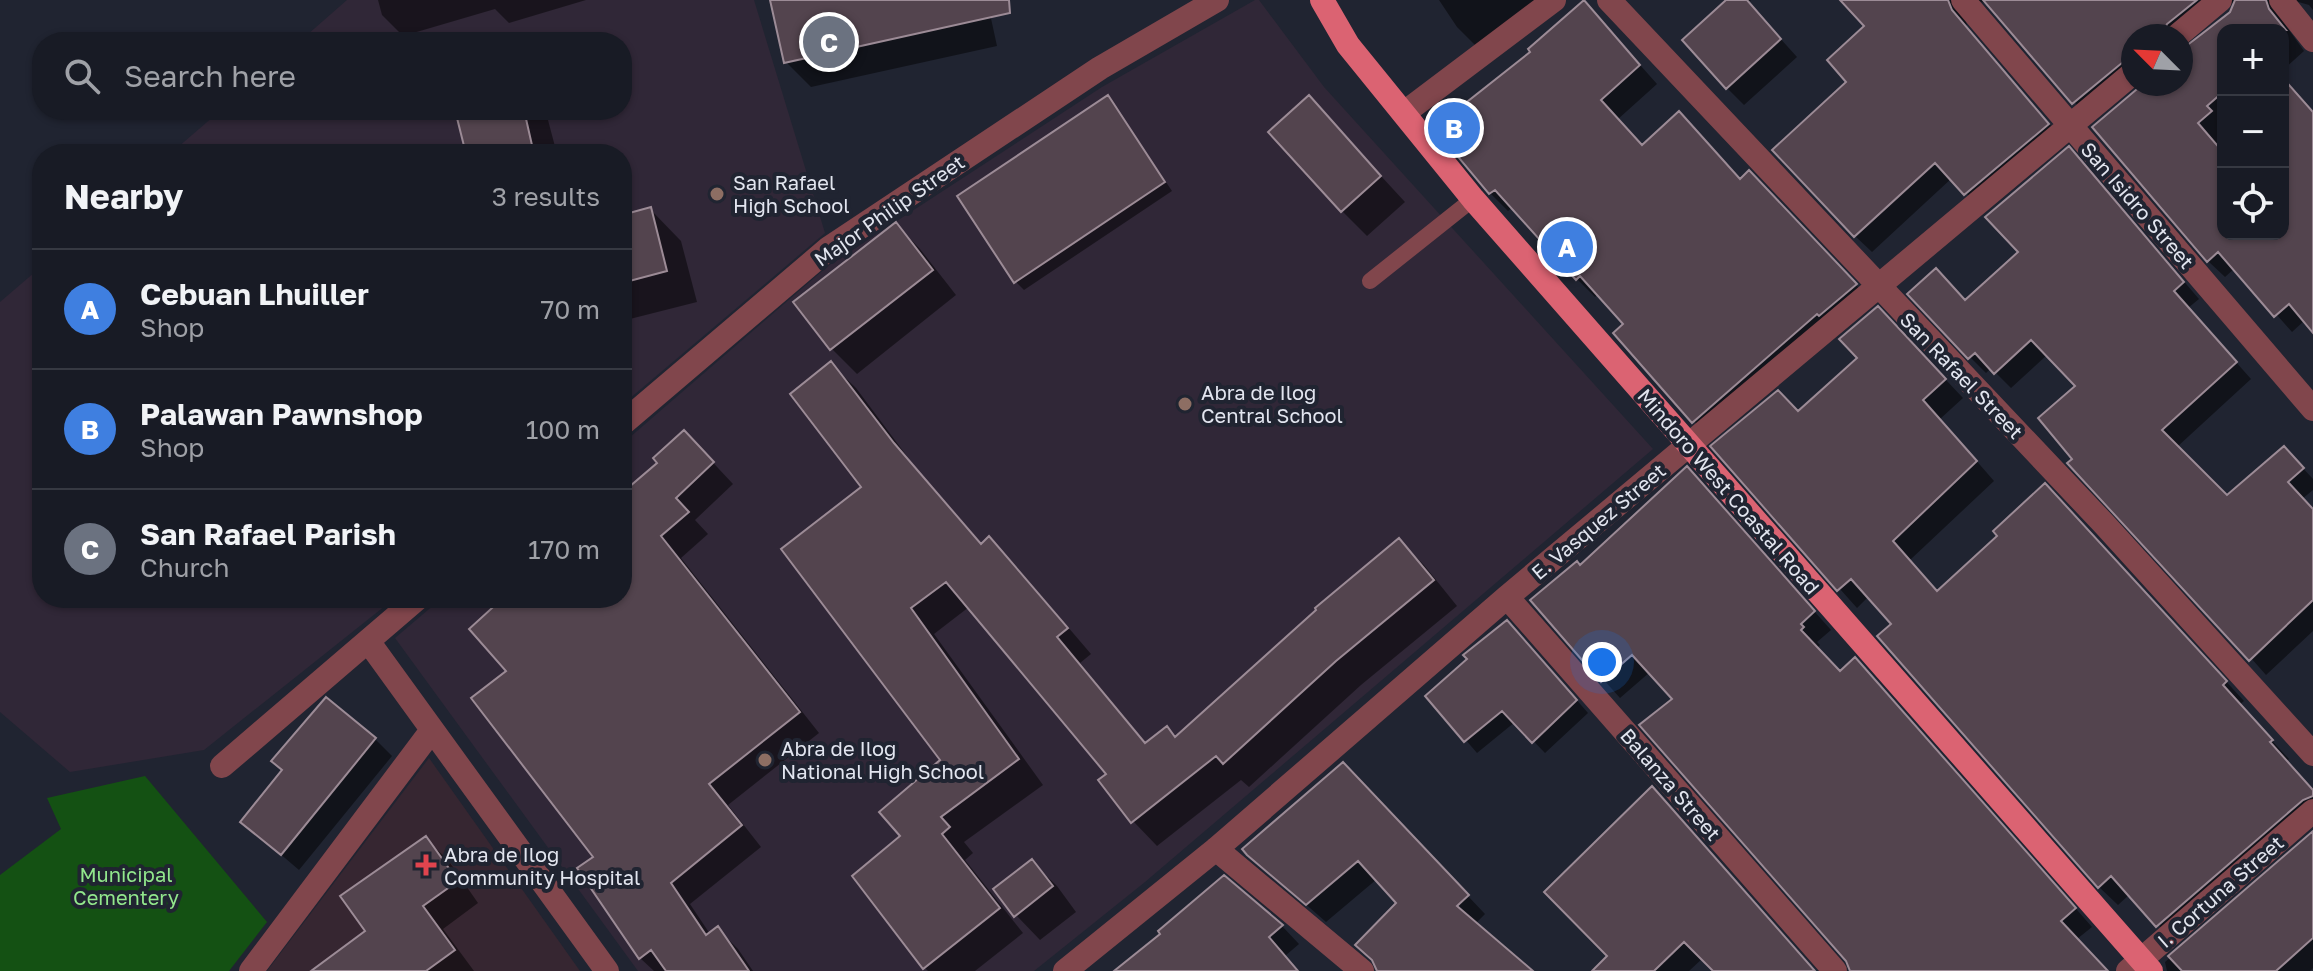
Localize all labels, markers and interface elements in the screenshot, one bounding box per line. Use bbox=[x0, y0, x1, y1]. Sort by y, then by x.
pin: C bbox=[803, 12, 855, 72]
north arrow bbox=[2121, 24, 2193, 96]
map controls bbox=[2217, 24, 2289, 240]
button: + bbox=[2217, 24, 2289, 96]
search box bbox=[32, 32, 632, 120]
icon: search bbox=[60, 54, 104, 98]
text: Search here bbox=[124, 58, 296, 94]
button: − bbox=[2217, 96, 2289, 168]
pin: B bbox=[1428, 98, 1480, 158]
street label: San Isidro Street bbox=[2077, 137, 2199, 273]
street label: Major Philip Street bbox=[809, 149, 969, 271]
button: locate bbox=[2217, 168, 2289, 240]
place label: San Rafael High School bbox=[733, 170, 850, 217]
text: Nearby bbox=[64, 176, 184, 216]
text: 3 results bbox=[492, 181, 600, 212]
marker: San Rafael High School bbox=[708, 185, 726, 203]
pin: A bbox=[1541, 217, 1593, 277]
text: Cebuan Lhuiller bbox=[140, 276, 369, 312]
text: A bbox=[81, 294, 99, 325]
text: 70 m bbox=[541, 294, 600, 325]
street label: San Rafael Street bbox=[1896, 307, 2028, 443]
text: Shop bbox=[140, 312, 204, 343]
place label: Abra de Ilog Central School bbox=[1201, 380, 1343, 427]
street label: Mindoro West Coastal Road bbox=[1633, 383, 1825, 599]
marker: Abra de Ilog Central School bbox=[1176, 395, 1194, 413]
text: Palawan Pawnshop bbox=[140, 396, 423, 432]
text: B bbox=[81, 414, 99, 445]
text: 100 m bbox=[526, 414, 600, 445]
text: Shop bbox=[140, 432, 204, 463]
street label: E. Vasquez Street bbox=[1526, 458, 1670, 584]
text: San Rafael Parish bbox=[140, 516, 396, 552]
text: C bbox=[81, 534, 99, 565]
text: 170 m bbox=[528, 534, 600, 565]
text: Church bbox=[140, 552, 229, 583]
your location bbox=[1582, 642, 1622, 682]
street label: Balanza Street bbox=[1616, 723, 1726, 845]
place label: Abra de Ilog National High School bbox=[781, 736, 984, 783]
marker: Abra de Ilog National High School bbox=[756, 751, 774, 769]
street label: I. Cortuna Street bbox=[2152, 830, 2288, 952]
place label: Abra de Ilog Community Hospital bbox=[444, 842, 641, 889]
marker: Abra de Ilog Community Hospital bbox=[415, 854, 437, 876]
park label: Municipal Cementery bbox=[73, 862, 179, 909]

